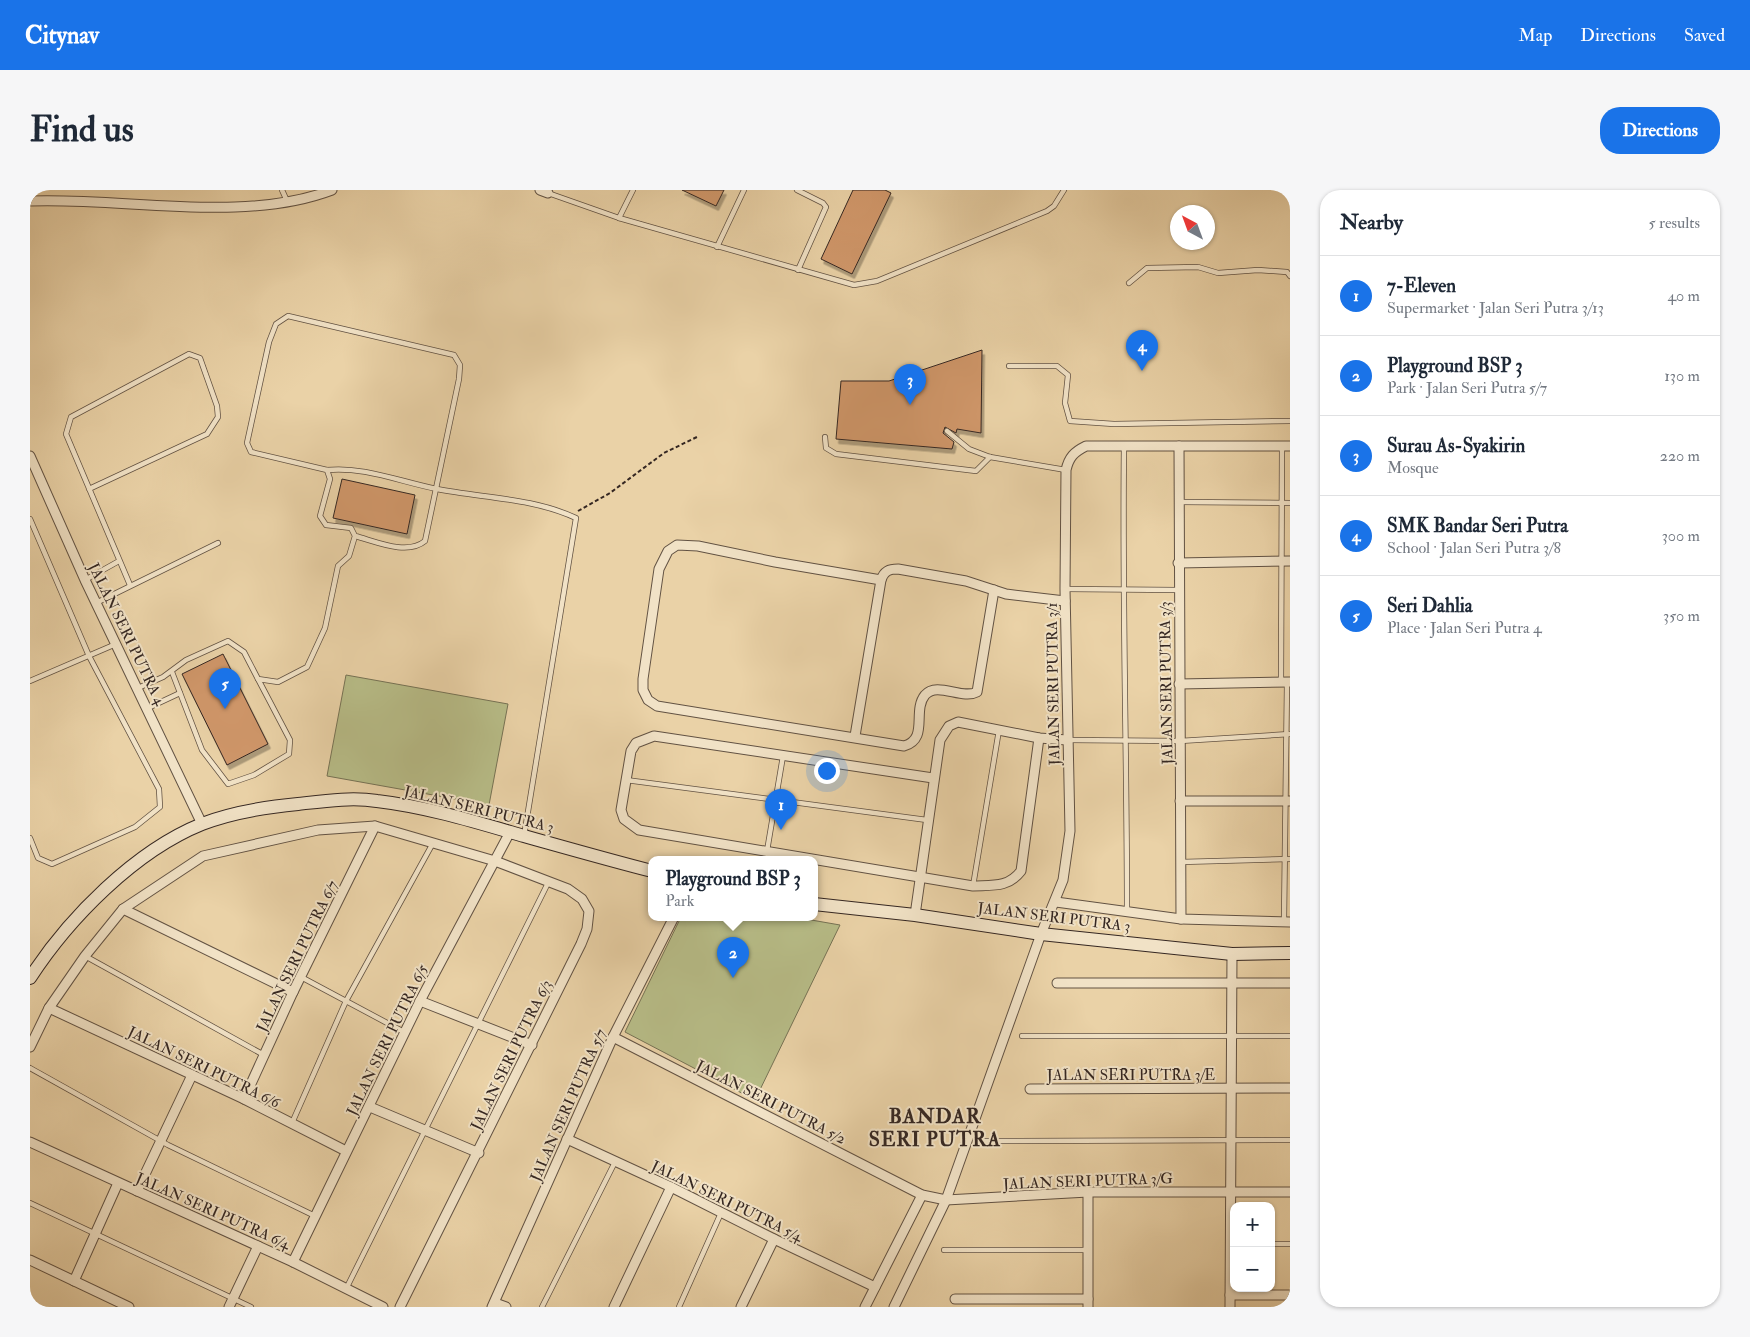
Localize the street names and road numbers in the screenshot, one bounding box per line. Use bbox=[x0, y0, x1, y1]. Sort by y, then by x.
street label: JALAN SERI PUTRA 4 bbox=[82, 559, 170, 710]
street label: JALAN SERI PUTRA 3/3 bbox=[1156, 601, 1178, 766]
street label: JALAN SERI PUTRA 3/1 bbox=[1043, 602, 1065, 767]
street label: JALAN SERI PUTRA 3 bbox=[401, 781, 556, 838]
street label: JALAN SERI PUTRA 6/7 bbox=[252, 877, 343, 1036]
street label: JALAN SERI PUTRA 3 bbox=[975, 899, 1131, 937]
street label: JALAN SERI PUTRA 6/5 bbox=[342, 961, 433, 1120]
street label: JALAN SERI PUTRA 6/3 bbox=[466, 977, 557, 1135]
street label: JALAN SERI PUTRA 6/6 bbox=[123, 1022, 284, 1114]
street label: JALAN SERI PUTRA 5/7 bbox=[526, 1026, 612, 1186]
street label: JALAN SERI PUTRA 5/2 bbox=[691, 1056, 849, 1150]
street label: JALAN SERI PUTRA 3/E bbox=[1046, 1066, 1215, 1086]
street label: JALAN SERI PUTRA 5/4 bbox=[647, 1156, 806, 1248]
street label: JALAN SERI PUTRA 6/4 bbox=[131, 1168, 294, 1255]
street label: JALAN SERI PUTRA 3/G bbox=[1002, 1169, 1174, 1195]

